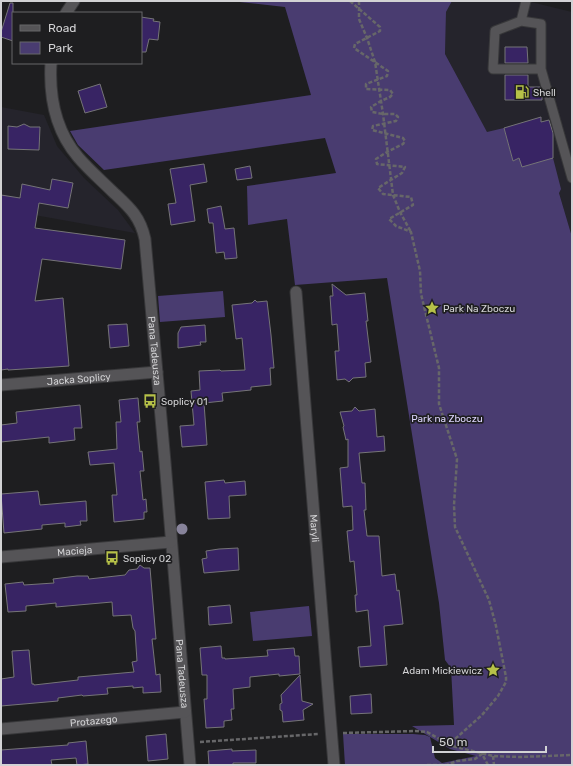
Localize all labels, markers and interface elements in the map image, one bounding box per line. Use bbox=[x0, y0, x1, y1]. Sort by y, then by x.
legend bbox=[12, 12, 142, 64]
text: Road bbox=[48, 21, 76, 35]
text: Park bbox=[48, 41, 74, 55]
fuel station icon: Shell bbox=[514, 84, 530, 100]
place label: Shell bbox=[533, 87, 556, 99]
place icon: Park Na Zboczu bbox=[424, 300, 440, 316]
place label: Park Na Zboczu bbox=[443, 303, 515, 315]
street label: Pana Tadeusza bbox=[145, 316, 163, 386]
street label: Jacka Soplicy bbox=[46, 371, 112, 388]
bus stop icon: Soplicy 01 bbox=[142, 393, 158, 409]
place label: Soplicy 01 bbox=[161, 396, 207, 408]
park label: Park na Zboczu bbox=[411, 413, 483, 425]
street label: Maryli bbox=[307, 514, 321, 543]
street label: Macieja bbox=[57, 544, 93, 559]
bus stop icon: Soplicy 02 bbox=[104, 550, 120, 566]
place label: Soplicy 02 bbox=[123, 553, 171, 565]
street label: Pana Tadeusza bbox=[173, 639, 190, 709]
place icon: Adam Mickiewicz bbox=[485, 662, 501, 678]
place label: Adam Mickiewicz bbox=[403, 665, 482, 677]
street label: Protazego bbox=[69, 713, 118, 730]
scale bar bbox=[433, 728, 546, 754]
text: 50 m bbox=[439, 735, 467, 749]

